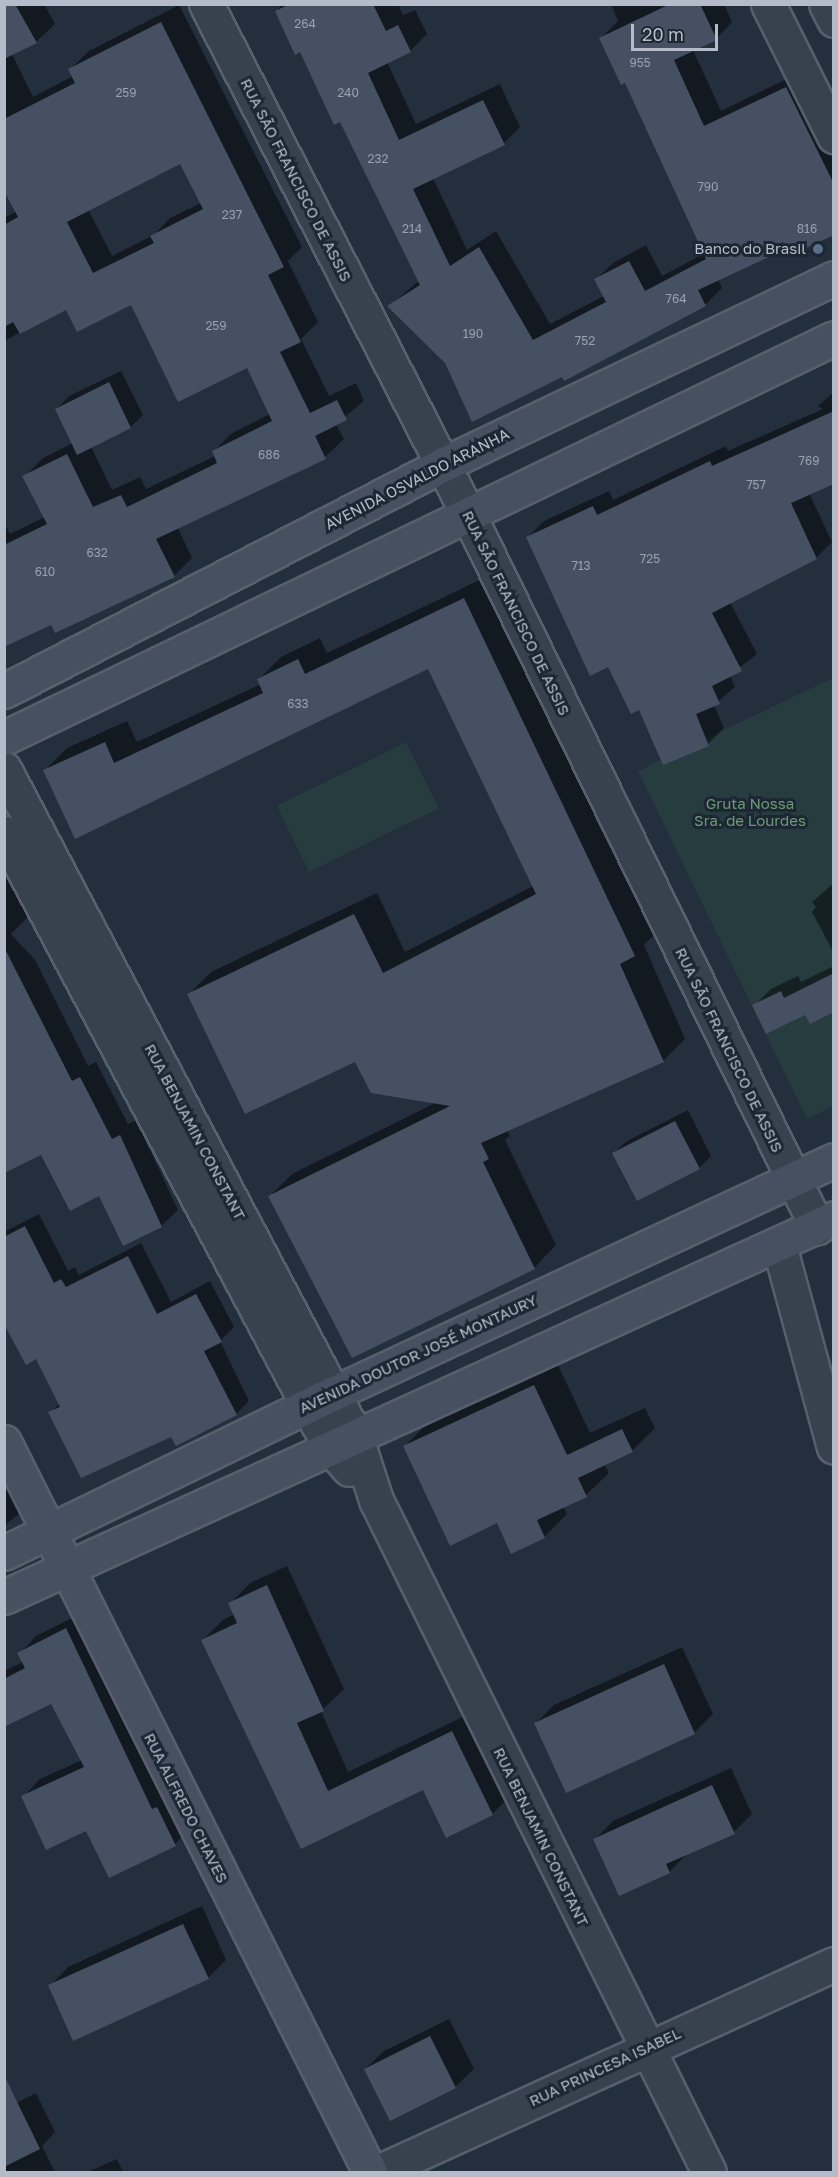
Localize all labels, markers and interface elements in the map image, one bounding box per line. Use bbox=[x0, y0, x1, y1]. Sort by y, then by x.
scale bar bbox=[634, 12, 721, 50]
house number: 264 bbox=[294, 17, 316, 31]
text: 20 m bbox=[642, 23, 684, 45]
house number: 955 bbox=[629, 56, 651, 70]
street label: RUA SÃO FRANCISCO DE ASSIS bbox=[237, 76, 355, 284]
house number: 259 bbox=[115, 86, 137, 100]
house number: 240 bbox=[337, 86, 359, 100]
house number: 232 bbox=[368, 152, 388, 166]
house number: 790 bbox=[697, 180, 719, 194]
house number: 237 bbox=[222, 208, 242, 222]
house number: 214 bbox=[402, 222, 422, 236]
house number: 816 bbox=[797, 222, 817, 236]
place label: Banco do Brasil bbox=[694, 240, 806, 258]
marker: Banco do Brasil bbox=[811, 242, 825, 256]
house number: 764 bbox=[666, 292, 686, 306]
house number: 259 bbox=[205, 319, 227, 333]
house number: 190 bbox=[463, 327, 483, 341]
house number: 752 bbox=[575, 334, 595, 348]
street label: AVENIDA OSVALDO ARANHA bbox=[322, 425, 512, 533]
house number: 686 bbox=[258, 448, 280, 462]
house number: 769 bbox=[799, 454, 819, 468]
house number: 757 bbox=[746, 478, 766, 492]
street label: RUA SÃO FRANCISCO DE ASSIS bbox=[459, 508, 573, 718]
house number: 632 bbox=[86, 546, 108, 560]
house number: 725 bbox=[640, 552, 660, 566]
house number: 713 bbox=[571, 559, 591, 573]
house number: 610 bbox=[35, 565, 55, 579]
house number: 633 bbox=[287, 697, 309, 711]
park label: Gruta Nossa Sra. de Lourdes bbox=[694, 794, 806, 829]
street label: RUA SÃO FRANCISCO DE ASSIS bbox=[672, 945, 786, 1155]
street label: RUA BENJAMIN CONSTANT bbox=[141, 1041, 249, 1223]
street label: AVENIDA DOUTOR JOSÉ MONTAURY bbox=[296, 1291, 540, 1417]
street label: RUA ALFREDO CHAVES bbox=[140, 1730, 232, 1886]
street label: RUA BENJAMIN CONSTANT bbox=[490, 1745, 592, 1929]
street label: RUA PRINCESA ISABEL bbox=[526, 2024, 684, 2110]

